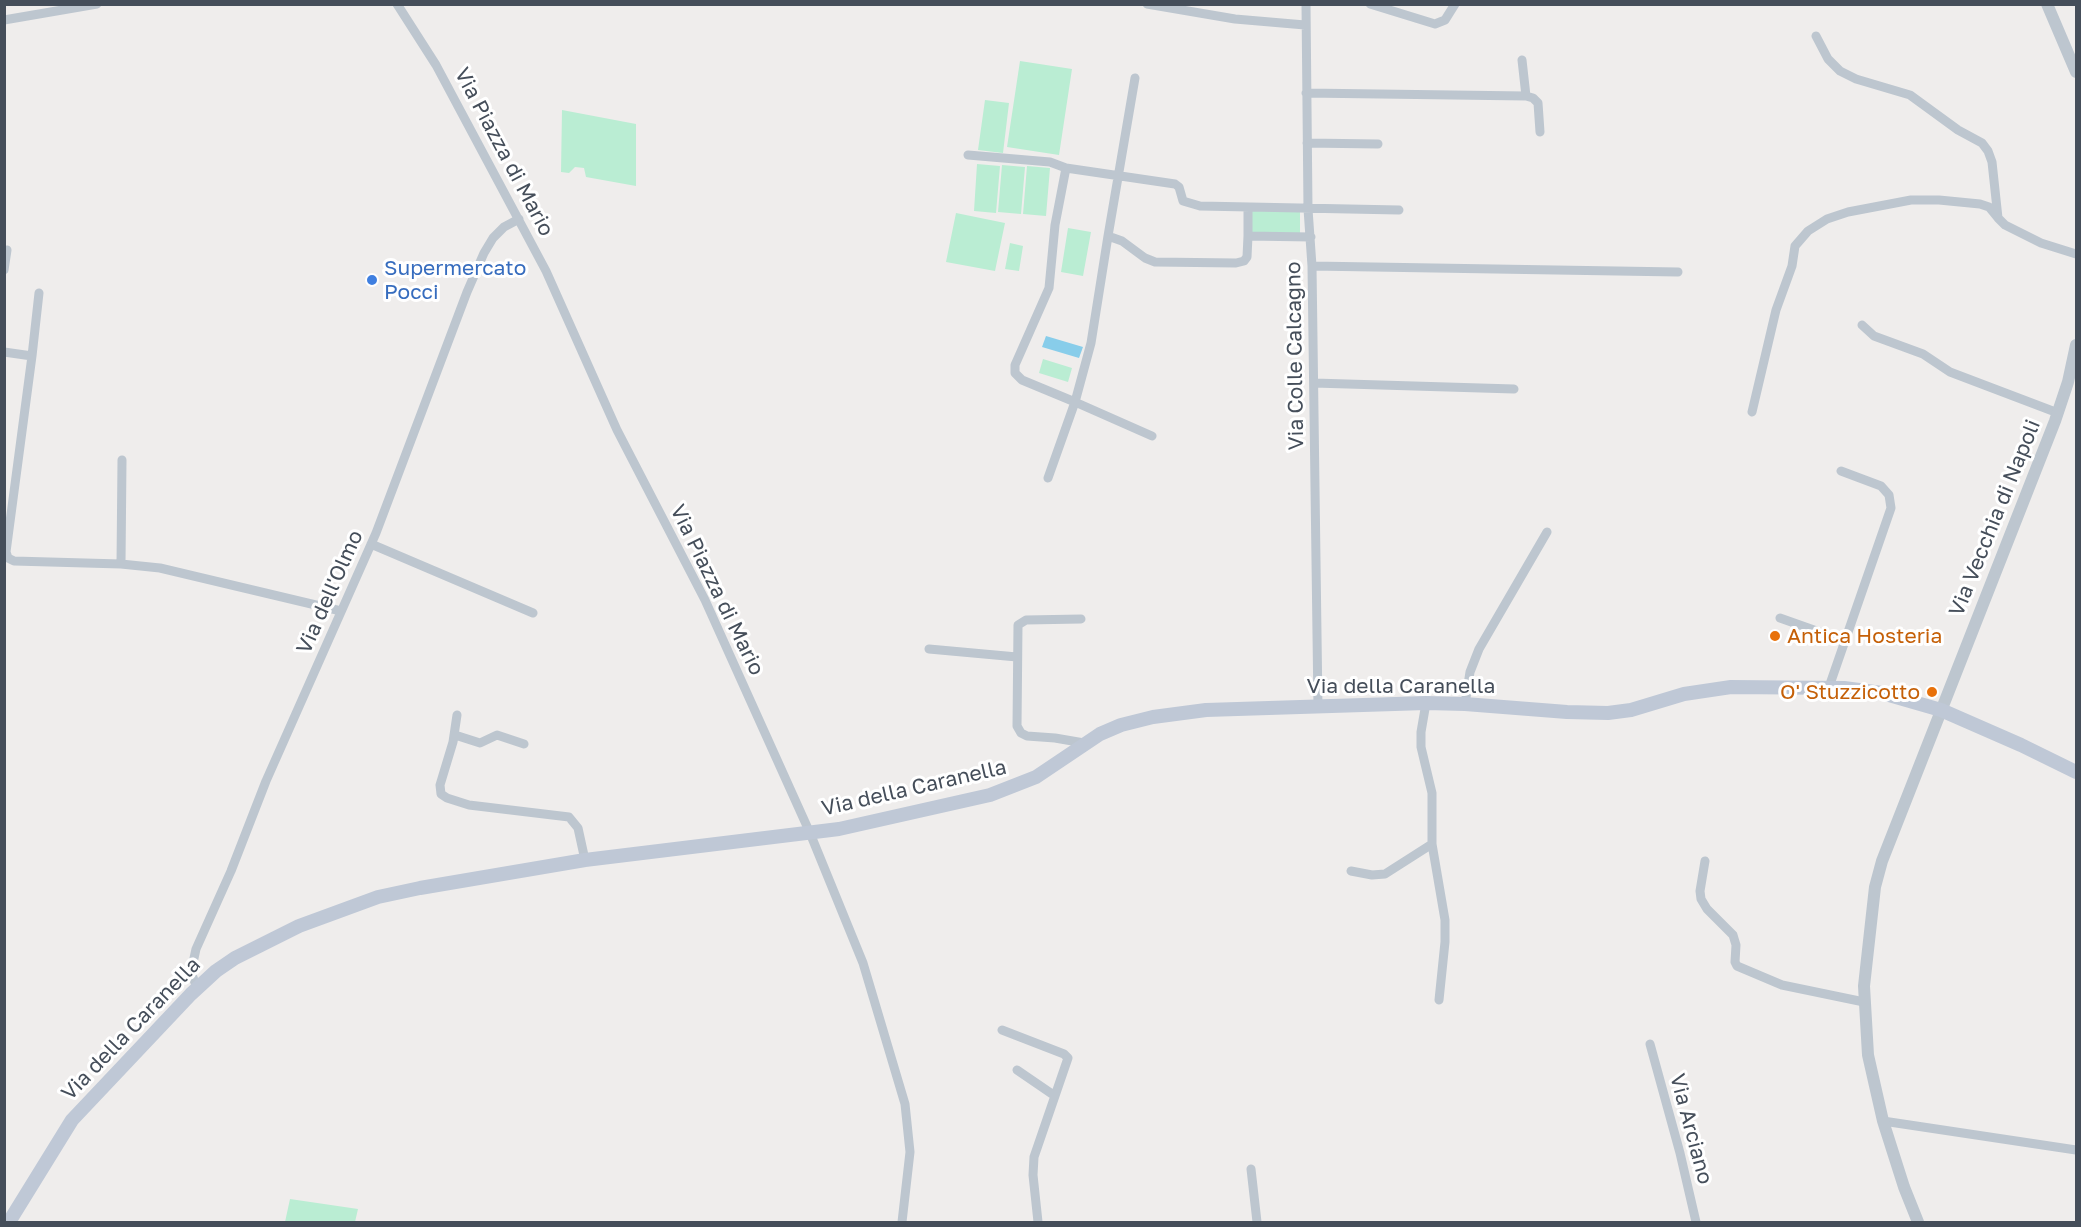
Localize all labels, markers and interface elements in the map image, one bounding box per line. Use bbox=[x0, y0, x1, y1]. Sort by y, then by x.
street label: Via Piazza di Mario bbox=[449, 64, 559, 240]
place label: Supermercato Pocci bbox=[384, 255, 526, 305]
street label: Via Colle Calcagno bbox=[1281, 261, 1309, 451]
marker: Supermercato Pocci bbox=[365, 273, 379, 287]
street label: Via Vecchia di Napoli bbox=[1944, 416, 2046, 620]
street label: Via Piazza di Mario bbox=[665, 500, 769, 680]
street label: Via dell'Olmo bbox=[292, 526, 368, 658]
place label: Antica Hosteria bbox=[1787, 623, 1942, 649]
marker: Antica Hosteria bbox=[1768, 629, 1782, 643]
street label: Via della Caranella bbox=[1307, 673, 1495, 699]
place label: O' Stuzzicotto bbox=[1780, 679, 1920, 705]
marker: O' Stuzzicotto bbox=[1925, 685, 1939, 699]
street label: Via della Caranella bbox=[819, 754, 1009, 822]
street label: Via della Caranella bbox=[56, 952, 206, 1106]
street label: Via Arciano bbox=[1664, 1071, 1718, 1187]

